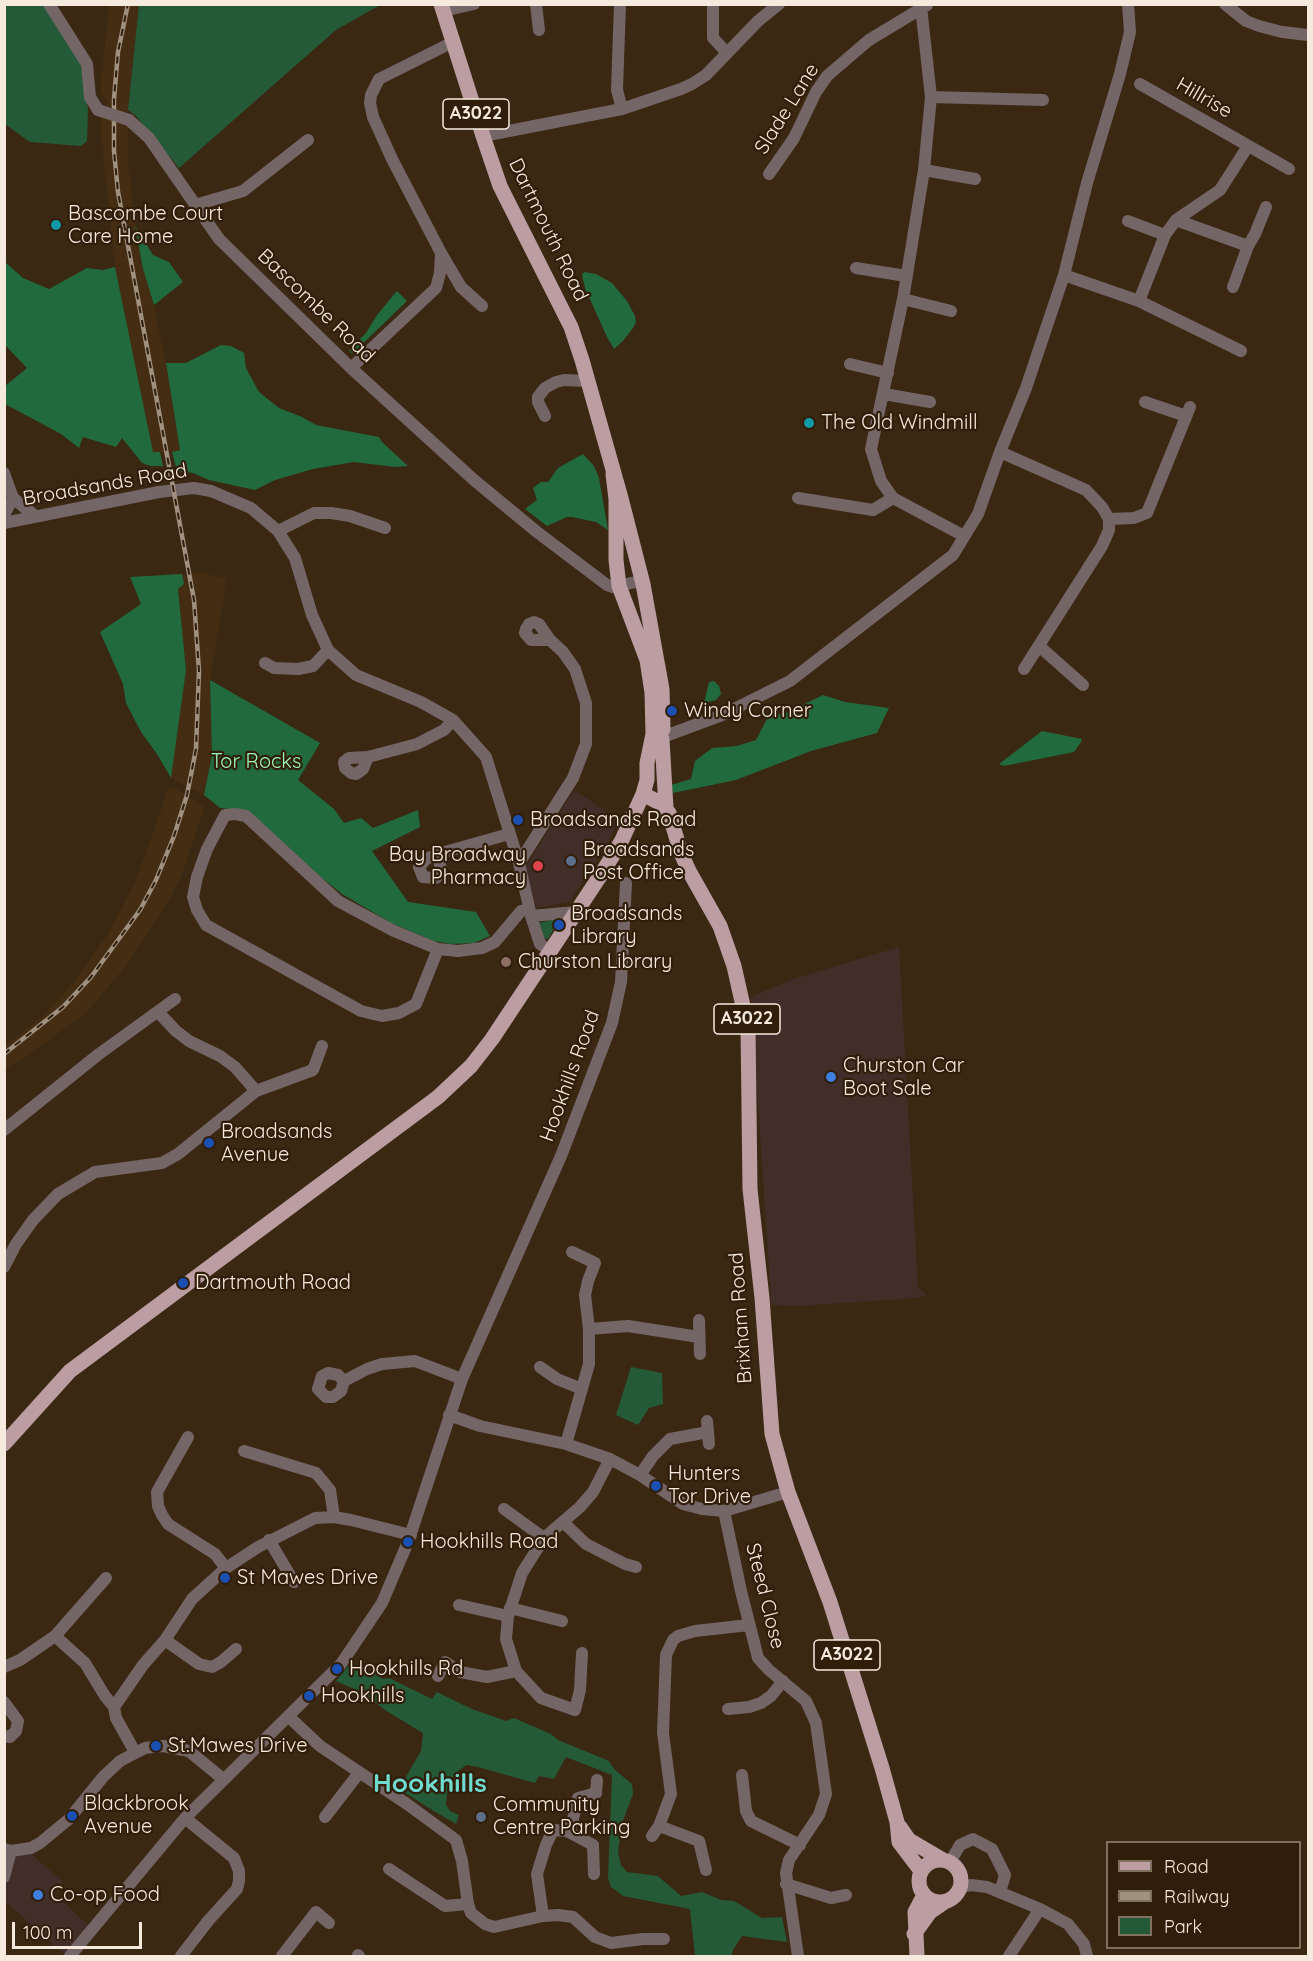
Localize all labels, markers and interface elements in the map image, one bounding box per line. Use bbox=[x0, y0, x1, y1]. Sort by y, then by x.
street label: Slade Lane bbox=[750, 59, 824, 159]
street label: Hillrise bbox=[1172, 72, 1236, 124]
road number: A3022 bbox=[443, 99, 509, 129]
street label: Dartmouth Road bbox=[503, 155, 593, 305]
place label: Bascombe Court Care Home bbox=[68, 202, 223, 249]
marker: Bascombe Court Care Home bbox=[49, 218, 63, 232]
street label: Bascombe Road bbox=[252, 244, 380, 368]
place label: The Old Windmill bbox=[821, 411, 977, 435]
marker: The Old Windmill bbox=[802, 416, 816, 430]
street label: Broadsands Road bbox=[21, 459, 189, 511]
place label: Windy Corner bbox=[684, 699, 811, 723]
marker: Windy Corner bbox=[665, 704, 679, 718]
park label: Tor Rocks bbox=[211, 750, 301, 774]
place label: Broadsands Road bbox=[530, 808, 696, 832]
marker: Broadsands Road bbox=[511, 813, 525, 827]
place label: Broadsands Post Office bbox=[583, 838, 694, 885]
place label: Bay Broadway Pharmacy bbox=[389, 843, 526, 890]
marker: Broadsands Post Office bbox=[564, 854, 578, 868]
marker: Bay Broadway Pharmacy bbox=[531, 859, 545, 873]
place label: Broadsands Library bbox=[571, 902, 682, 949]
marker: Broadsands Library bbox=[552, 918, 566, 932]
place label: Churston Library bbox=[518, 950, 672, 974]
marker: Churston Library bbox=[499, 955, 513, 969]
road number: A3022 bbox=[714, 1004, 780, 1034]
street label: Hookhills Road bbox=[535, 1007, 605, 1145]
place label: Churston Car Boot Sale bbox=[843, 1054, 965, 1101]
marker: Churston Car Boot Sale bbox=[824, 1070, 838, 1084]
place label: Broadsands Avenue bbox=[221, 1120, 332, 1167]
marker: Broadsands Avenue bbox=[202, 1136, 216, 1150]
street label: Brixham Road bbox=[724, 1252, 758, 1384]
place label: Dartmouth Road bbox=[195, 1271, 351, 1295]
marker: Dartmouth Road bbox=[176, 1276, 190, 1290]
place label: Hunters Tor Drive bbox=[668, 1462, 751, 1509]
marker: Hunters Tor Drive bbox=[649, 1479, 663, 1493]
place label: Hookhills Road bbox=[420, 1530, 558, 1554]
marker: Hookhills Road bbox=[401, 1535, 415, 1549]
street label: Steed Close bbox=[740, 1541, 790, 1651]
place label: St Mawes Drive bbox=[237, 1566, 378, 1590]
marker: St Mawes Drive bbox=[218, 1571, 232, 1585]
road number: A3022 bbox=[814, 1640, 880, 1670]
place label: Hookhills Rd bbox=[349, 1657, 463, 1681]
marker: Hookhills Rd bbox=[330, 1662, 344, 1676]
place label: Hookhills bbox=[321, 1684, 404, 1708]
marker: Hookhills bbox=[302, 1689, 316, 1703]
place label: St.Mawes Drive bbox=[168, 1734, 307, 1758]
marker: St.Mawes Drive bbox=[149, 1739, 163, 1753]
district label: Hookhills bbox=[373, 1768, 487, 1800]
place label: Blackbrook Avenue bbox=[84, 1792, 189, 1839]
place label: Community Centre Parking bbox=[493, 1793, 630, 1840]
marker: Blackbrook Avenue bbox=[65, 1809, 79, 1823]
marker: Community Centre Parking bbox=[474, 1810, 488, 1824]
legend bbox=[1106, 1841, 1301, 1949]
text: Road bbox=[1164, 1855, 1209, 1878]
place label: Co-op Food bbox=[50, 1883, 160, 1907]
text: Railway bbox=[1164, 1885, 1230, 1908]
marker: Co-op Food bbox=[31, 1888, 45, 1902]
scale bar bbox=[15, 1910, 146, 1948]
text: Park bbox=[1164, 1915, 1202, 1938]
text: 100 m bbox=[23, 1921, 72, 1944]

